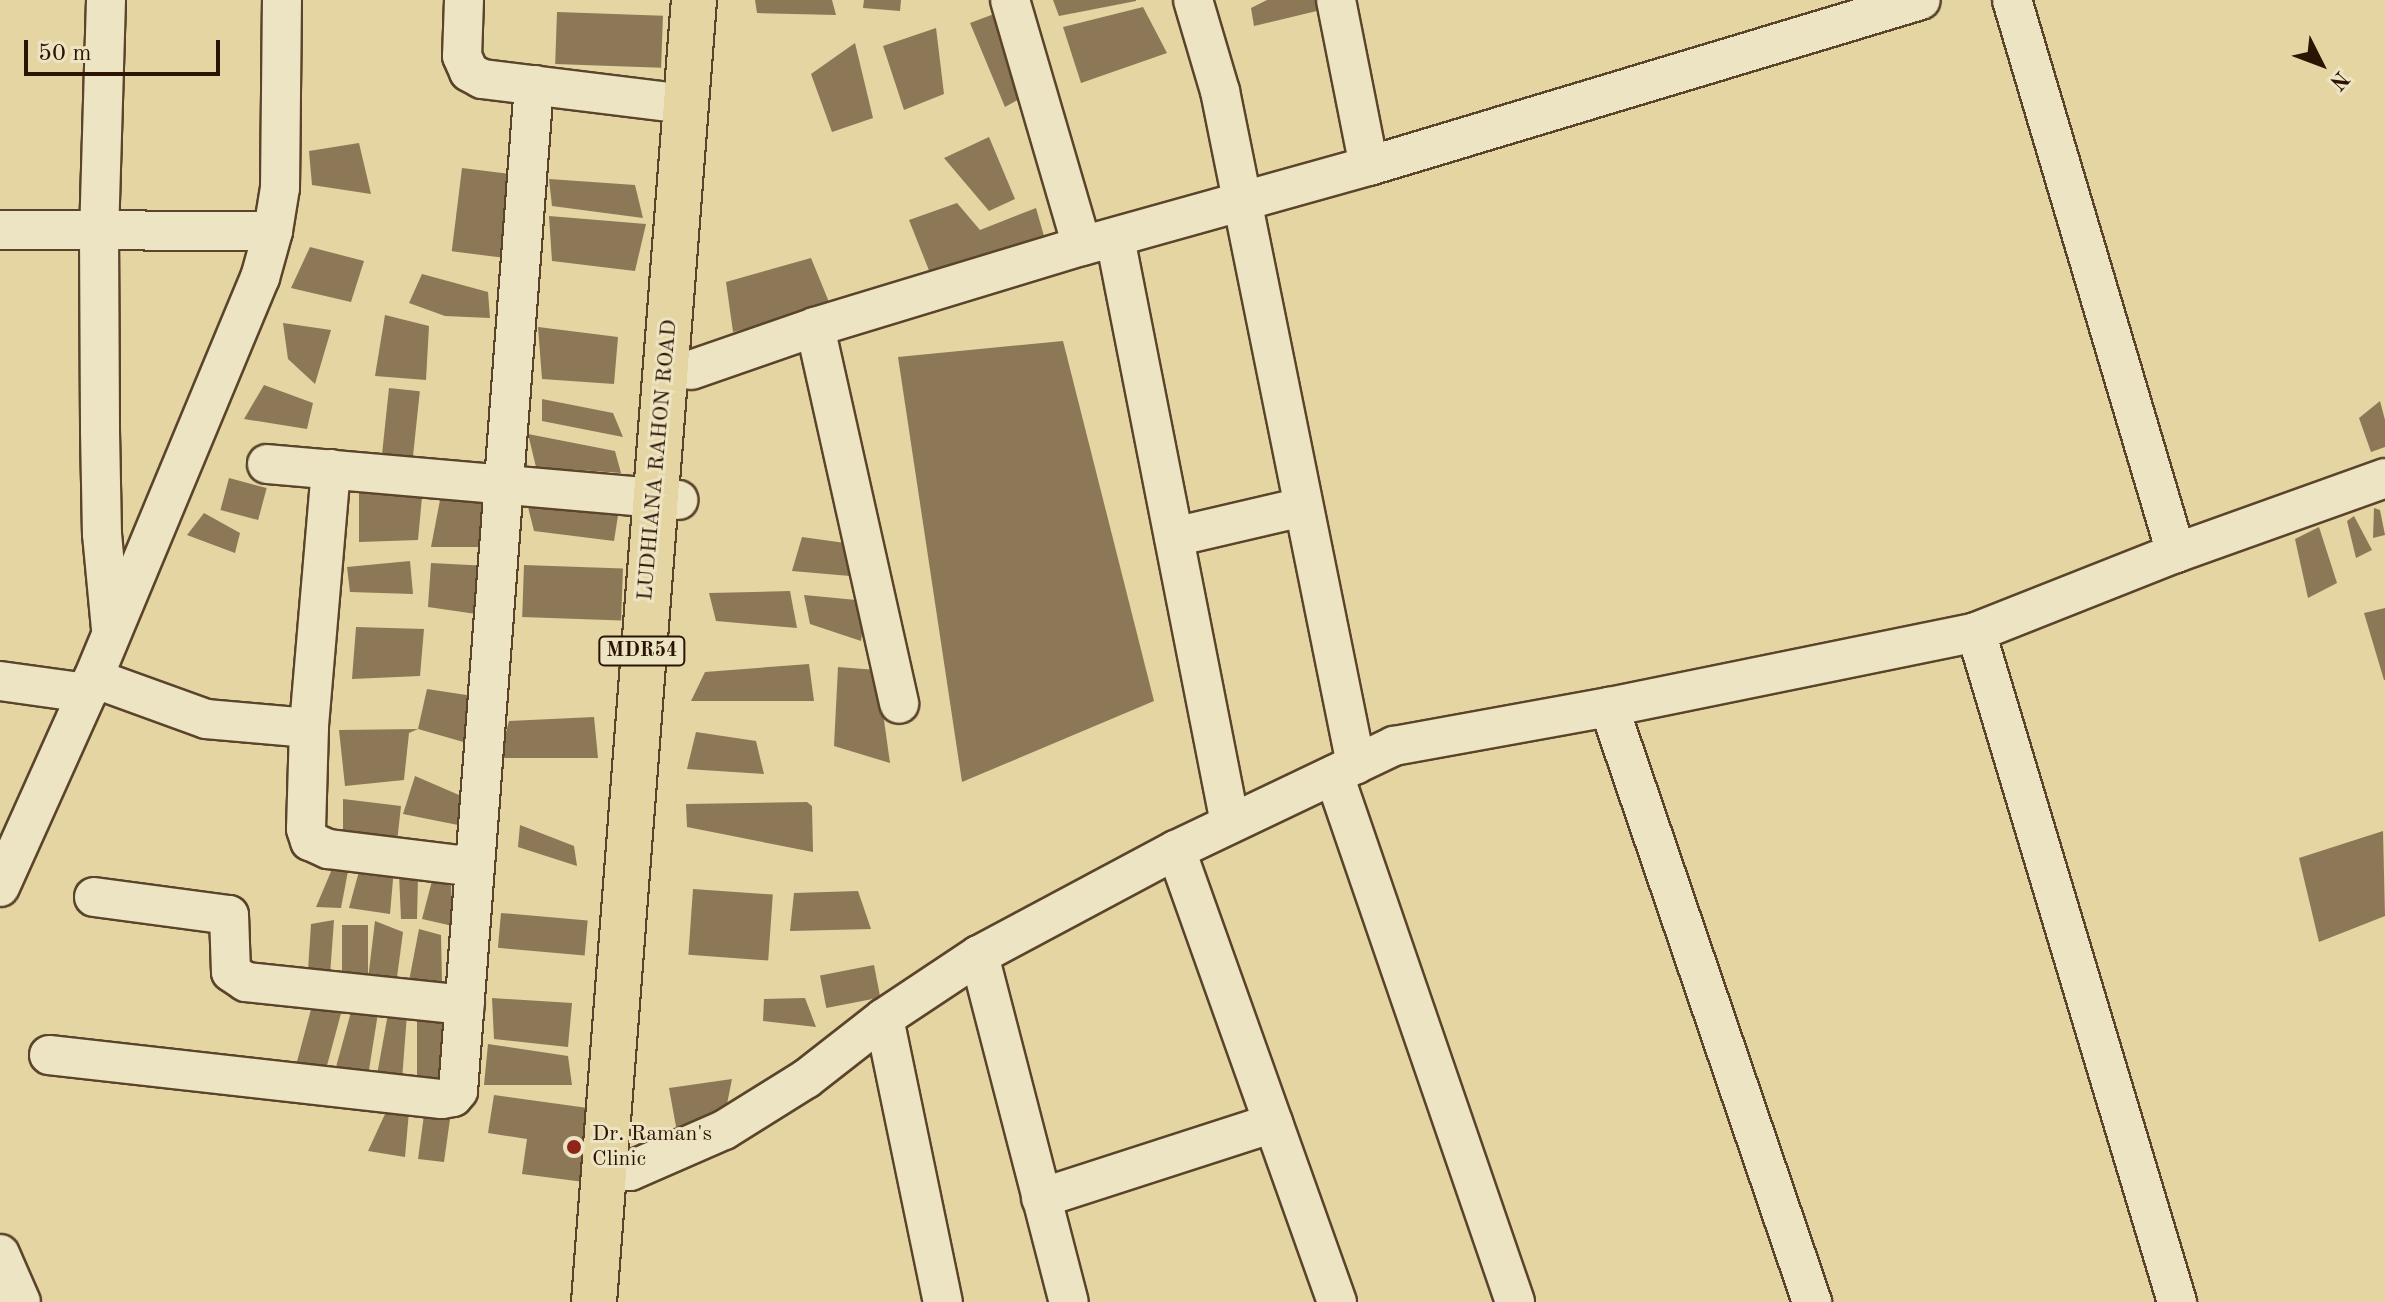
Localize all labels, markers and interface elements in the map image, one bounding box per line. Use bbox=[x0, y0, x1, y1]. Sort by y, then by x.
scale bar bbox=[28, 24, 224, 74]
north arrow bbox=[2281, 24, 2361, 104]
text: 50 m bbox=[38, 42, 92, 66]
text: N bbox=[2325, 66, 2353, 94]
street label: LUDHIANA RAHON ROAD bbox=[633, 318, 683, 602]
road number: MDR54 bbox=[598, 635, 686, 667]
place label: Dr. Raman's Clinic bbox=[592, 1121, 712, 1172]
marker: Dr. Raman's Clinic bbox=[563, 1136, 585, 1158]

